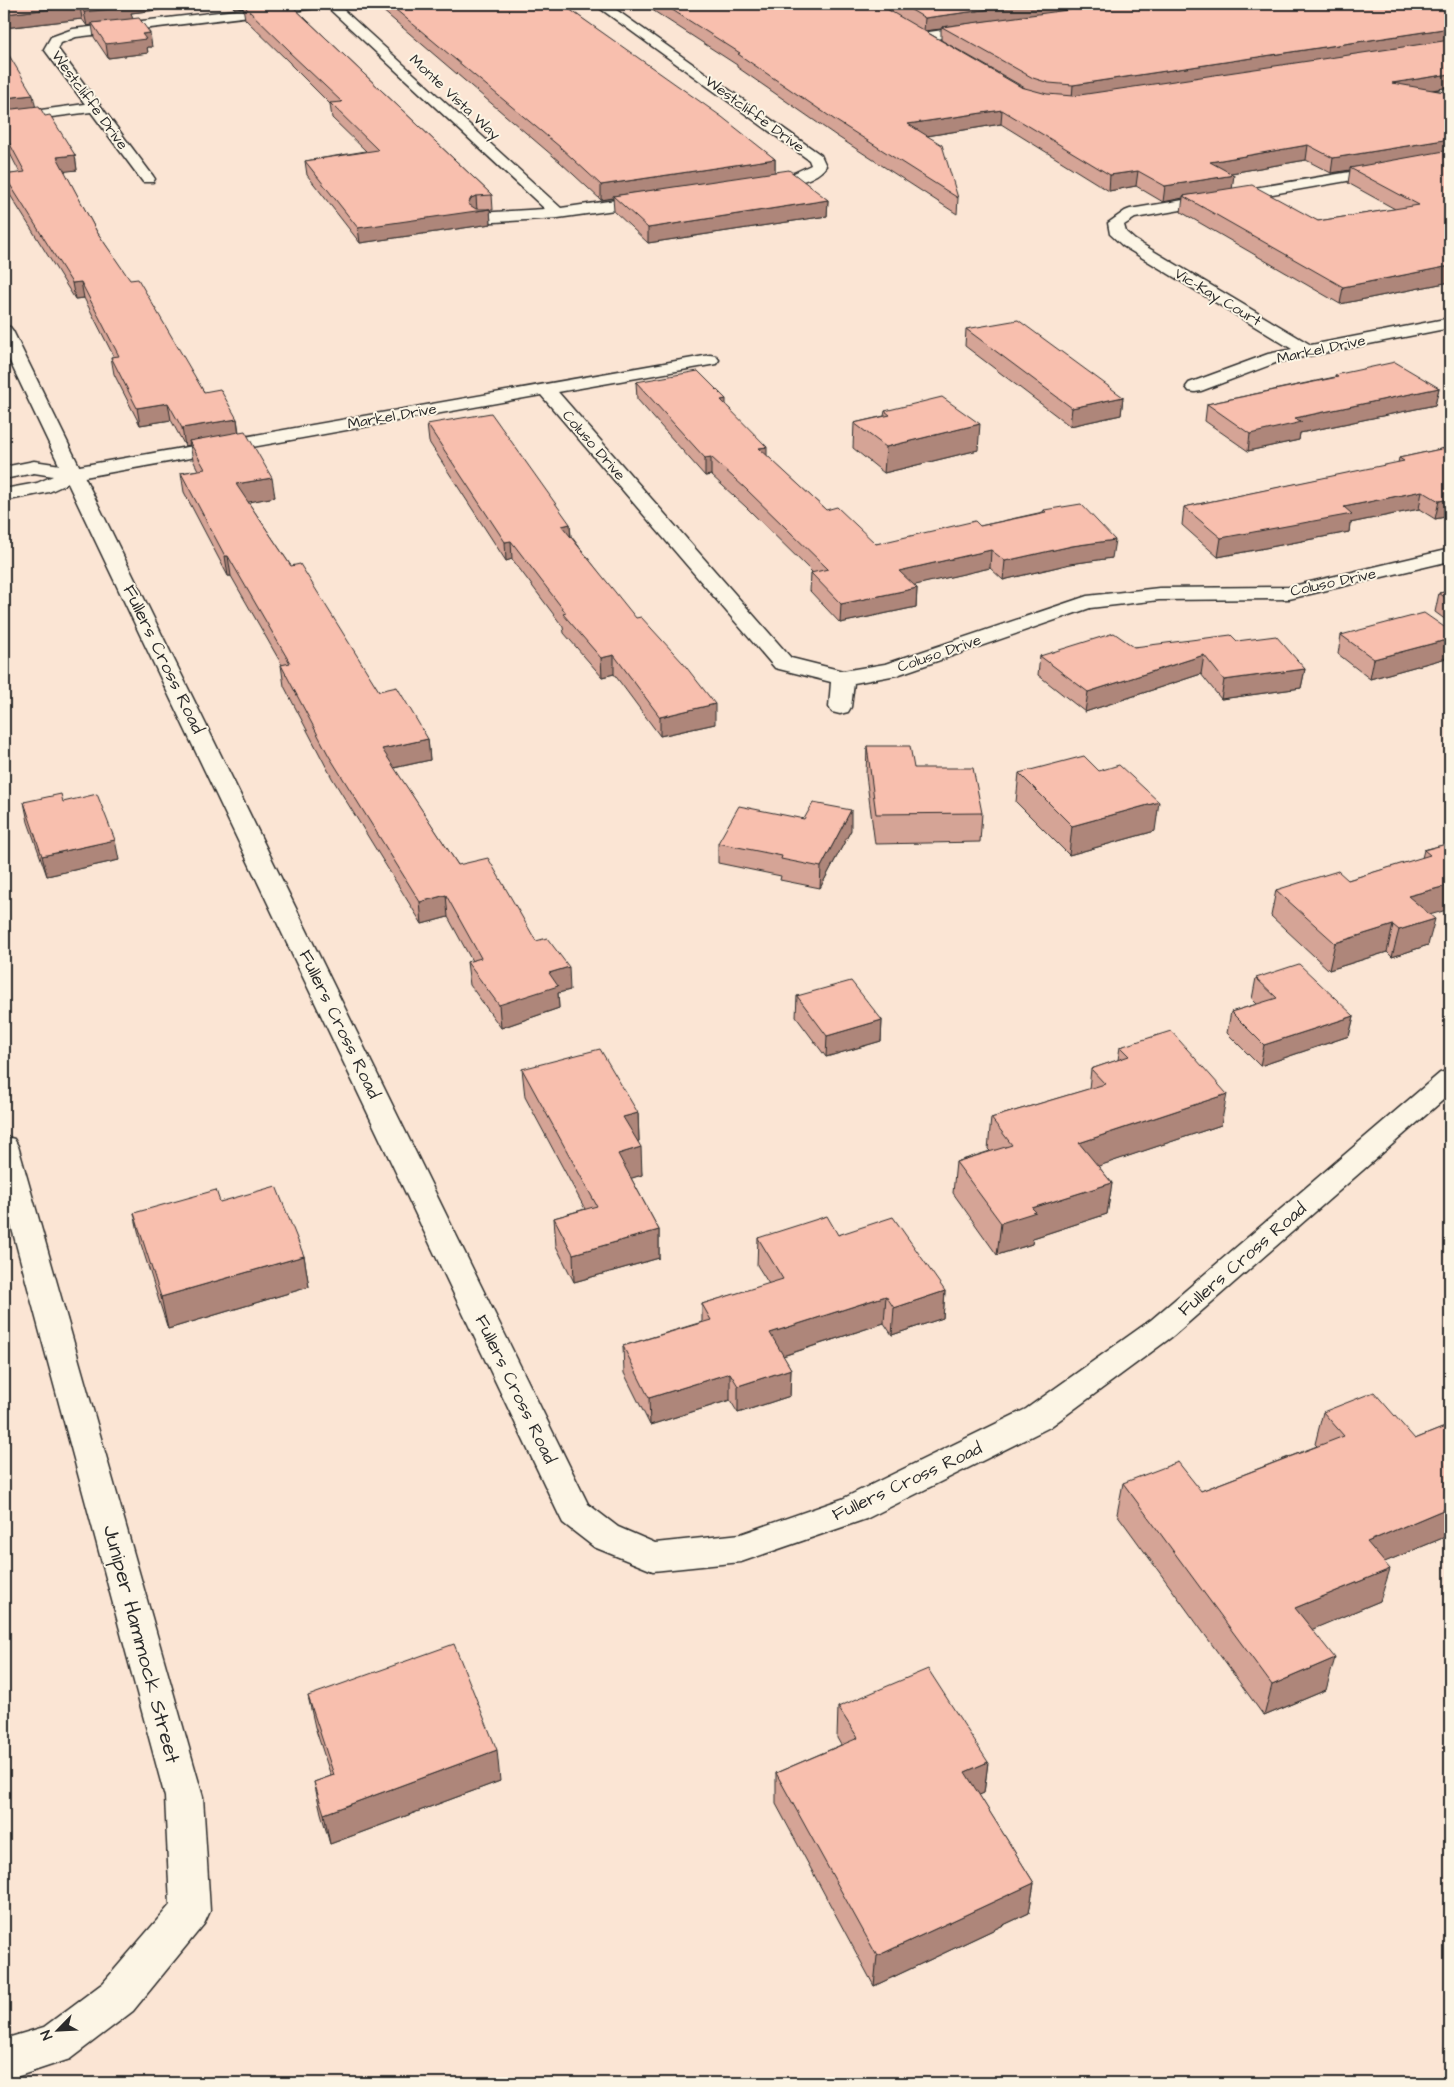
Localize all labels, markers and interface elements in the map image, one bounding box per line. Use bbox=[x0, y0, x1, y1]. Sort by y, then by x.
street label: Westcliffe Drive bbox=[46, 46, 133, 154]
street label: Monte Vista Way bbox=[404, 50, 505, 146]
street label: Westcliffe Drive bbox=[701, 71, 809, 158]
street label: Vic-Kay Court bbox=[1170, 263, 1265, 332]
street label: Markel Drive bbox=[1275, 330, 1367, 369]
street label: Markel Drive bbox=[346, 398, 438, 435]
street label: Coluso Drive bbox=[557, 406, 630, 485]
street label: Coluso Drive bbox=[1288, 563, 1378, 602]
street label: Fullers Cross Road bbox=[117, 581, 210, 738]
street label: Coluso Drive bbox=[895, 629, 984, 678]
street label: Fullers Cross Road bbox=[293, 946, 386, 1103]
street label: Fullers Cross Road bbox=[1173, 1197, 1312, 1322]
street label: Fullers Cross Road bbox=[469, 1311, 562, 1468]
street label: Fullers Cross Road bbox=[828, 1436, 986, 1527]
street label: Juniper Hammock Street bbox=[95, 1522, 187, 1767]
north arrow bbox=[32, 2004, 82, 2054]
text: N bbox=[36, 2027, 58, 2043]

